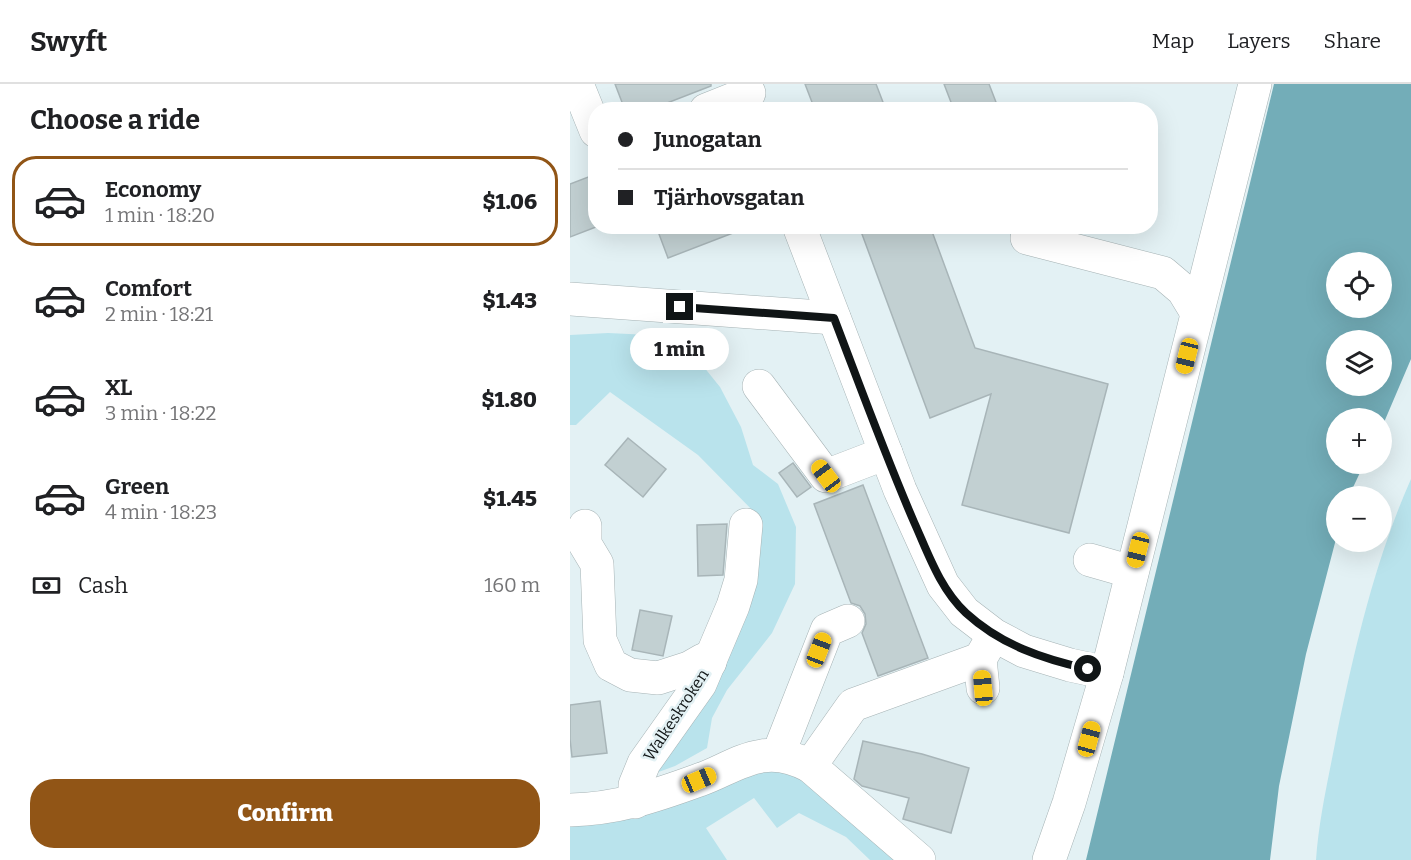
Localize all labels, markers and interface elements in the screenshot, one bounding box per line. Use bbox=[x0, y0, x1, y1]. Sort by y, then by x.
text: Swyft bbox=[30, 25, 107, 58]
text: Map bbox=[1152, 28, 1194, 54]
text: Layers bbox=[1227, 28, 1291, 54]
text: Share bbox=[1324, 28, 1381, 54]
text: Choose a ride bbox=[30, 104, 200, 136]
text: Junogatan bbox=[654, 126, 762, 153]
icon: car bbox=[33, 174, 87, 228]
text: Economy bbox=[105, 176, 201, 203]
text: Tjärhovsgatan bbox=[654, 184, 804, 211]
text: $1.06 bbox=[482, 188, 537, 215]
text: 1 min · 18:20 bbox=[105, 203, 215, 227]
map controls bbox=[1326, 252, 1392, 552]
button: locate bbox=[1326, 252, 1392, 318]
icon: car bbox=[33, 273, 87, 327]
text: Comfort bbox=[105, 275, 192, 302]
text: $1.43 bbox=[483, 287, 537, 314]
route end bbox=[666, 293, 693, 320]
text: 2 min · 18:21 bbox=[105, 302, 213, 326]
callout: 1 min bbox=[630, 328, 730, 370]
button: layers bbox=[1326, 330, 1392, 396]
car bbox=[1174, 336, 1200, 376]
text: 1 min bbox=[654, 337, 705, 361]
icon: car bbox=[33, 372, 87, 426]
text: XL bbox=[105, 374, 132, 401]
text: $1.80 bbox=[481, 386, 537, 413]
text: 3 min · 18:22 bbox=[105, 401, 216, 425]
button: + bbox=[1326, 408, 1392, 474]
car bbox=[808, 456, 844, 496]
icon: car bbox=[33, 471, 87, 525]
text: Green bbox=[105, 473, 169, 500]
text: $1.45 bbox=[483, 485, 537, 512]
button: − bbox=[1326, 486, 1392, 552]
text: 4 min · 18:23 bbox=[105, 500, 217, 524]
car bbox=[1125, 530, 1151, 570]
icon: cash bbox=[30, 569, 63, 602]
text: Cash bbox=[78, 572, 128, 599]
text: 160 m bbox=[484, 573, 540, 597]
car bbox=[804, 630, 834, 670]
route start bbox=[1074, 655, 1101, 682]
street label: Walkeskroken bbox=[639, 666, 713, 764]
car bbox=[972, 669, 994, 707]
car bbox=[1076, 719, 1102, 759]
car bbox=[679, 765, 719, 795]
button: Confirm bbox=[30, 779, 540, 848]

